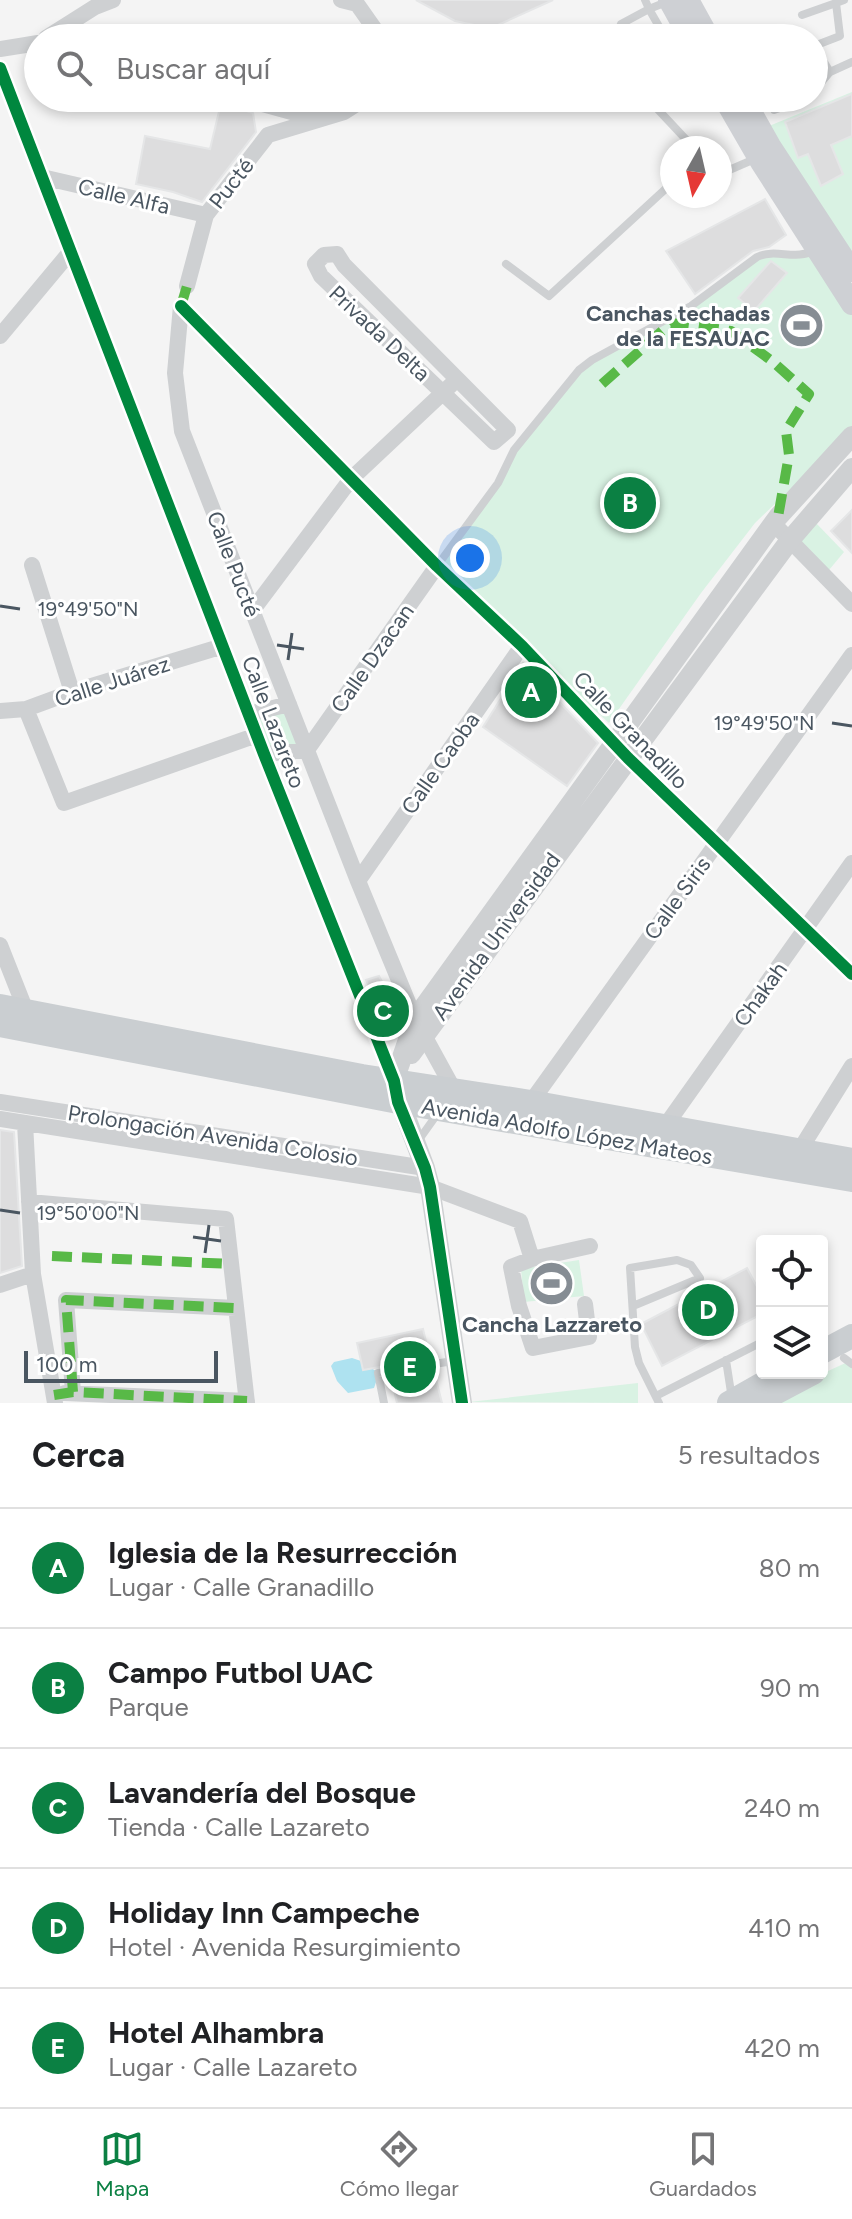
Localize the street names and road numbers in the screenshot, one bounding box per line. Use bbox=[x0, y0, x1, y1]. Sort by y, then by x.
street label: Pucté bbox=[203, 152, 260, 214]
street label: Calle Alfa bbox=[75, 173, 172, 220]
street label: Privada Delta bbox=[323, 280, 436, 387]
street label: Calle Pucté bbox=[201, 507, 266, 621]
street label: Calle Dzacan bbox=[325, 599, 420, 718]
street label: Calle Juárez bbox=[51, 650, 173, 713]
street label: Calle Lazareto bbox=[236, 652, 311, 792]
street label: Calle Granadillo bbox=[568, 666, 694, 795]
street label: Calle Caoba bbox=[395, 707, 485, 819]
street label: Avenida Universidad bbox=[427, 847, 566, 1025]
street label: Calle Siris bbox=[638, 852, 716, 945]
street label: Chakah bbox=[728, 957, 793, 1032]
street label: Avenida Adolfo López Mateos bbox=[419, 1093, 714, 1170]
street label: Prolongación Avenida Colosio bbox=[66, 1099, 360, 1172]

